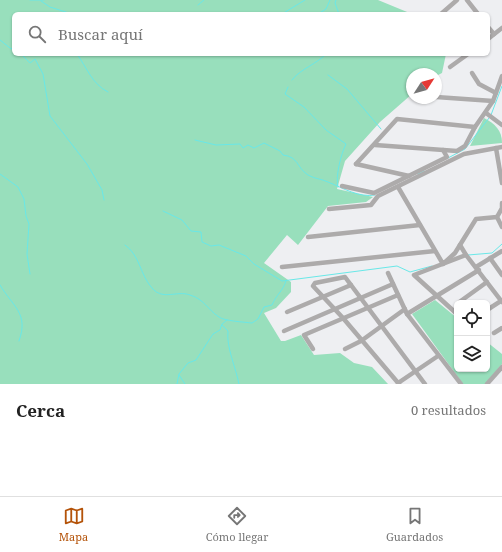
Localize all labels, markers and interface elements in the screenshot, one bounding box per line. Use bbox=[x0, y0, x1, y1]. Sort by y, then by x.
search box bbox=[12, 12, 490, 56]
icon: search bbox=[26, 23, 48, 45]
text: Buscar aquí bbox=[58, 24, 143, 44]
north arrow bbox=[406, 68, 442, 104]
map controls bbox=[454, 300, 490, 372]
button: locate bbox=[454, 300, 490, 336]
button: layers bbox=[454, 336, 490, 372]
text: Cerca bbox=[16, 399, 65, 422]
text: 0 resultados bbox=[411, 401, 486, 419]
tab: Mapa bbox=[59, 505, 88, 544]
tab: Cómo llegar bbox=[206, 505, 268, 544]
tab: Guardados bbox=[386, 505, 443, 544]

